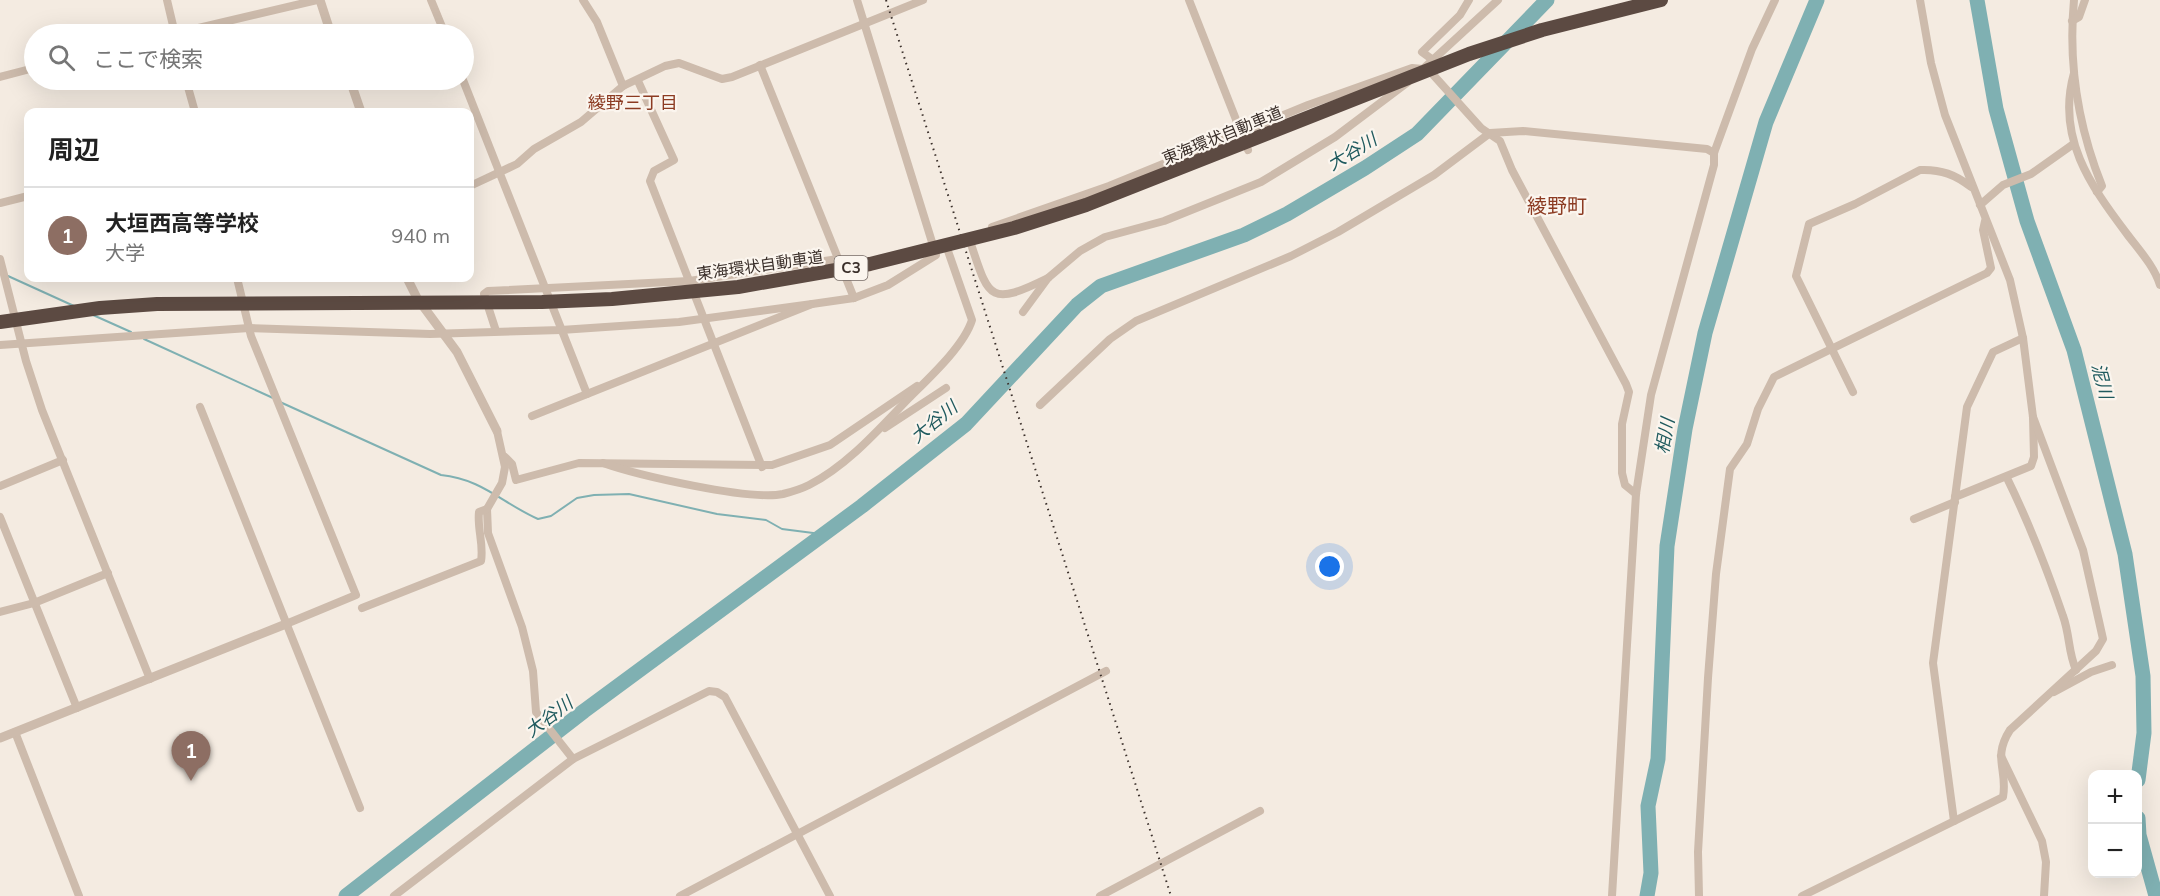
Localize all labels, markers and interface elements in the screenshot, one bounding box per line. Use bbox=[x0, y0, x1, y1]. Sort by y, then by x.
search box bbox=[24, 24, 474, 90]
icon: search bbox=[45, 41, 78, 74]
text: ここで検索 bbox=[93, 45, 203, 73]
district label: 綾野三丁目 bbox=[588, 91, 678, 114]
street label: 東海環状自動車道 bbox=[1159, 102, 1285, 168]
water label: 大谷川 bbox=[1323, 127, 1383, 175]
text: 周辺 bbox=[48, 133, 100, 166]
district label: 綾野町 bbox=[1527, 193, 1587, 218]
text: 大垣西高等学校 bbox=[105, 209, 259, 237]
text: 1 bbox=[62, 223, 74, 248]
text: 940 m bbox=[391, 223, 450, 248]
text: 大学 bbox=[105, 240, 145, 265]
street label: 東海環状自動車道 bbox=[695, 246, 825, 284]
road number: C3 bbox=[834, 256, 868, 280]
water label: 泥川 bbox=[2087, 361, 2118, 403]
water label: 大谷川 bbox=[905, 394, 963, 448]
water label: 相川 bbox=[1650, 414, 1679, 456]
your location bbox=[1315, 552, 1344, 581]
water label: 大谷川 bbox=[520, 690, 579, 742]
pin: 1 bbox=[172, 732, 210, 781]
map controls bbox=[2088, 770, 2142, 878]
button: + bbox=[2088, 770, 2142, 824]
button: − bbox=[2088, 824, 2142, 878]

